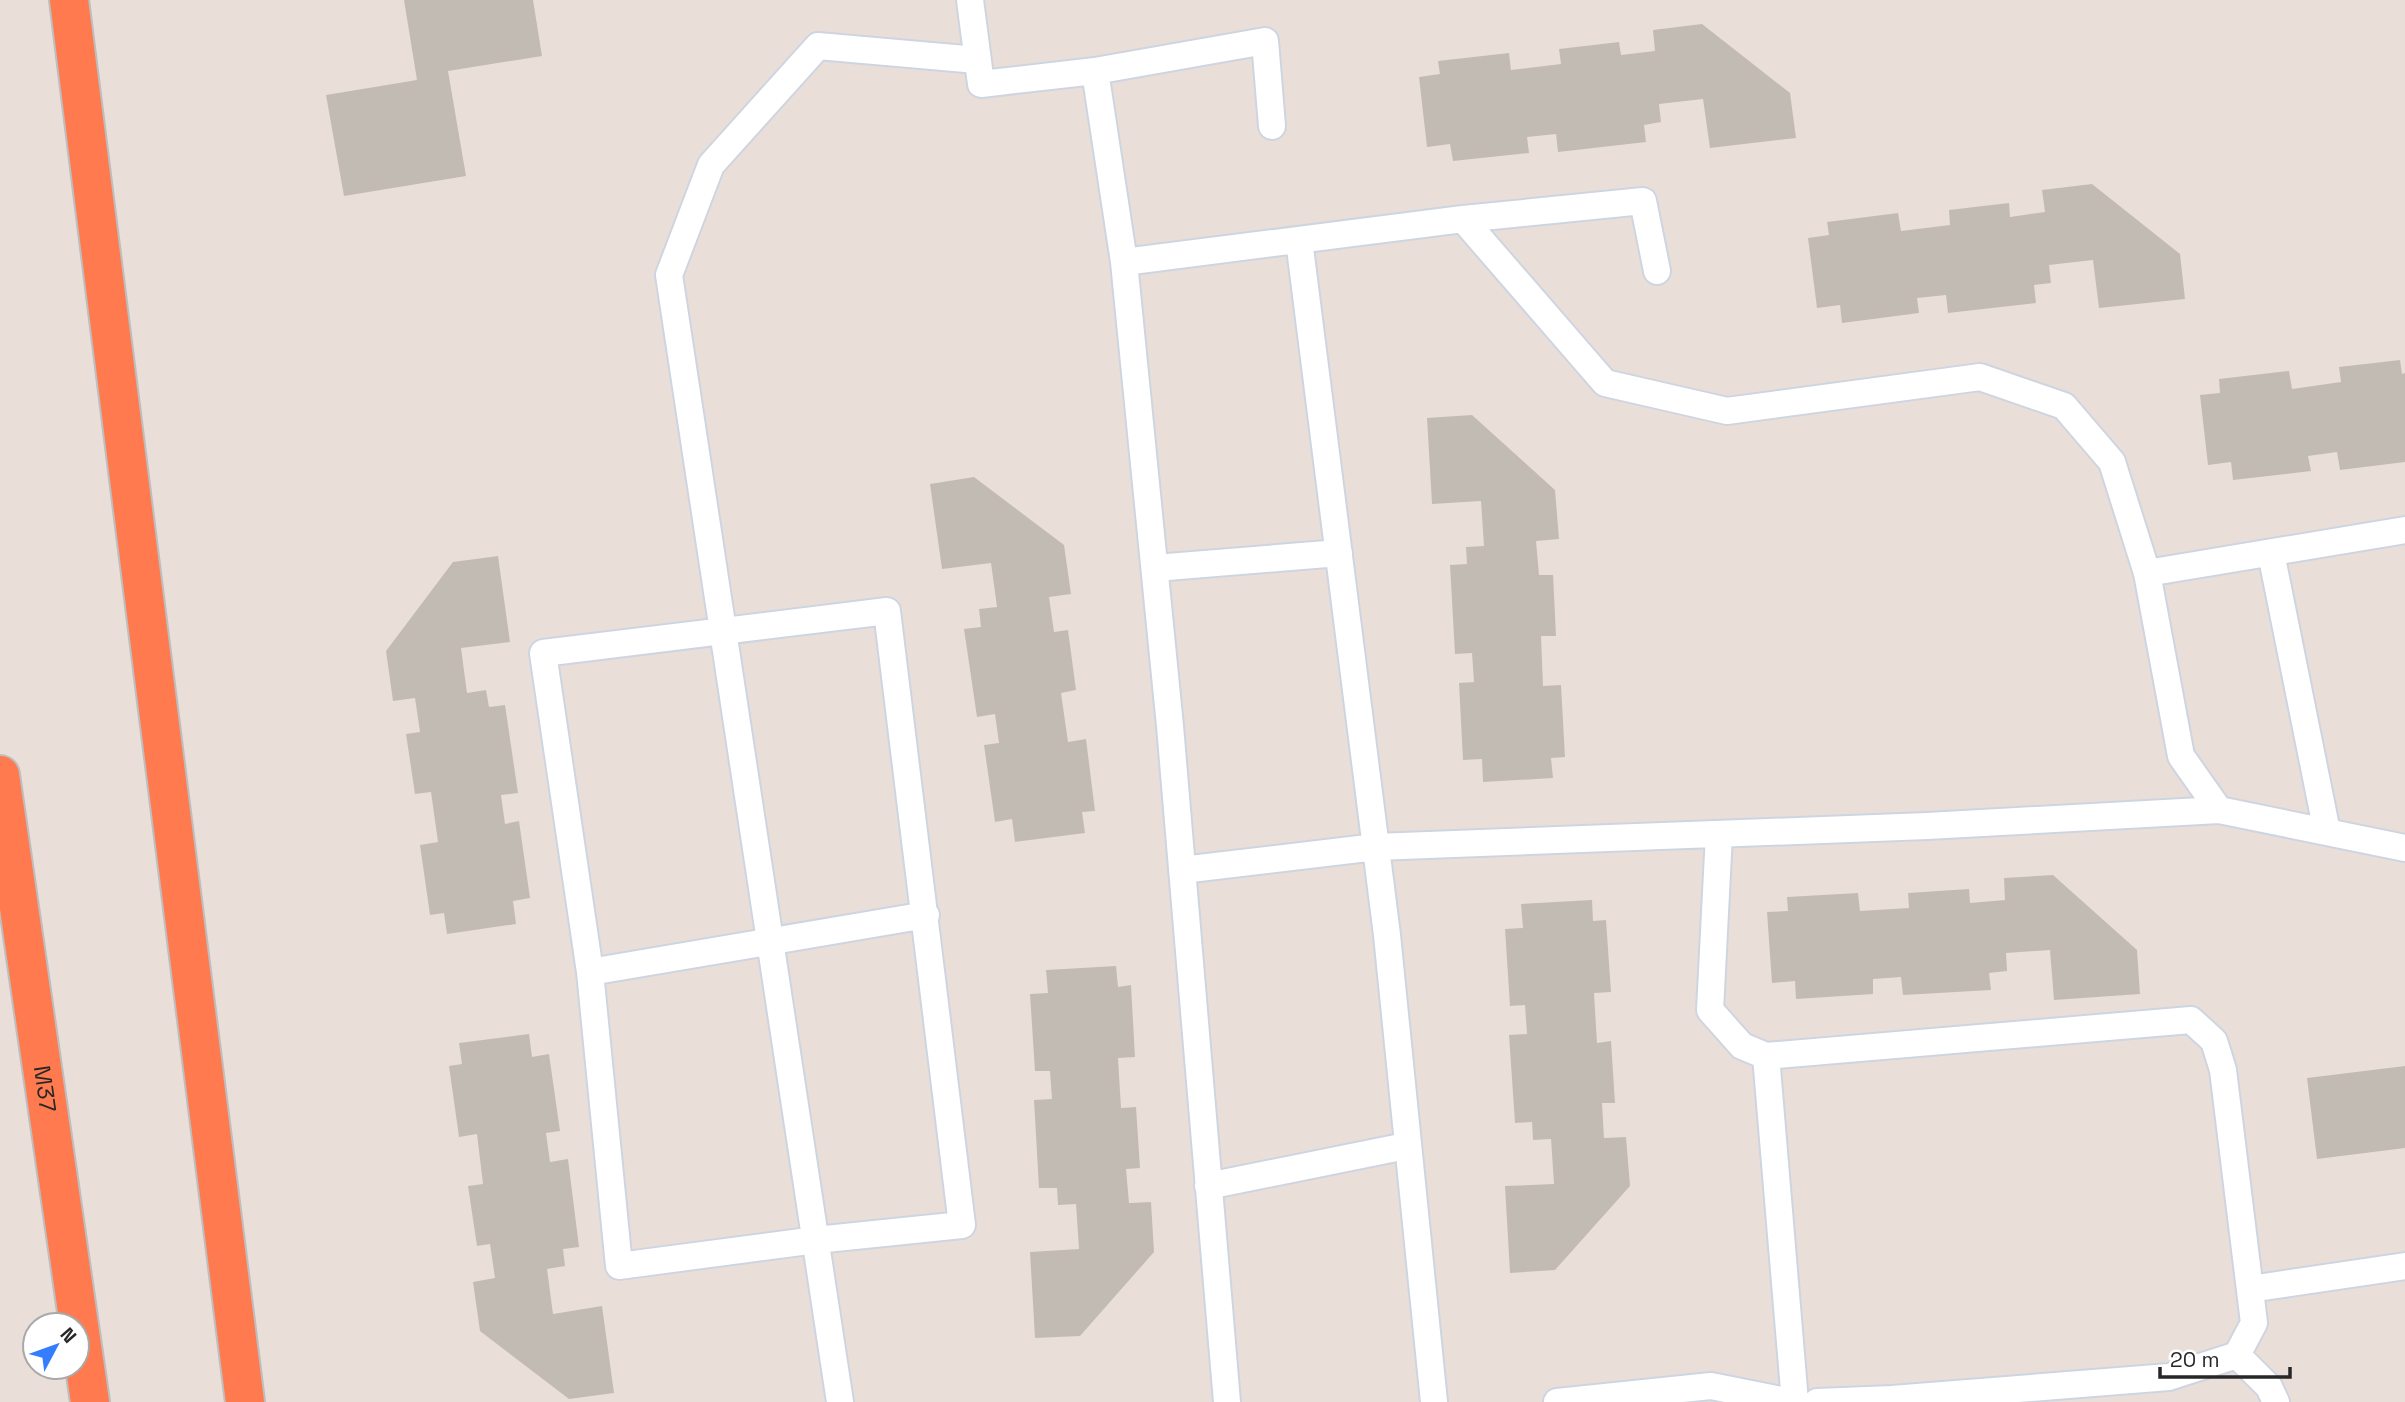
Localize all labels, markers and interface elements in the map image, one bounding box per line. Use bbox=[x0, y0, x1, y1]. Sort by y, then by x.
street label: M37 bbox=[27, 1063, 63, 1114]
north arrow bbox=[21, 1311, 91, 1381]
text: N bbox=[55, 1322, 82, 1348]
scale bar bbox=[2160, 1336, 2290, 1380]
text: 20 m bbox=[2170, 1346, 2220, 1373]

